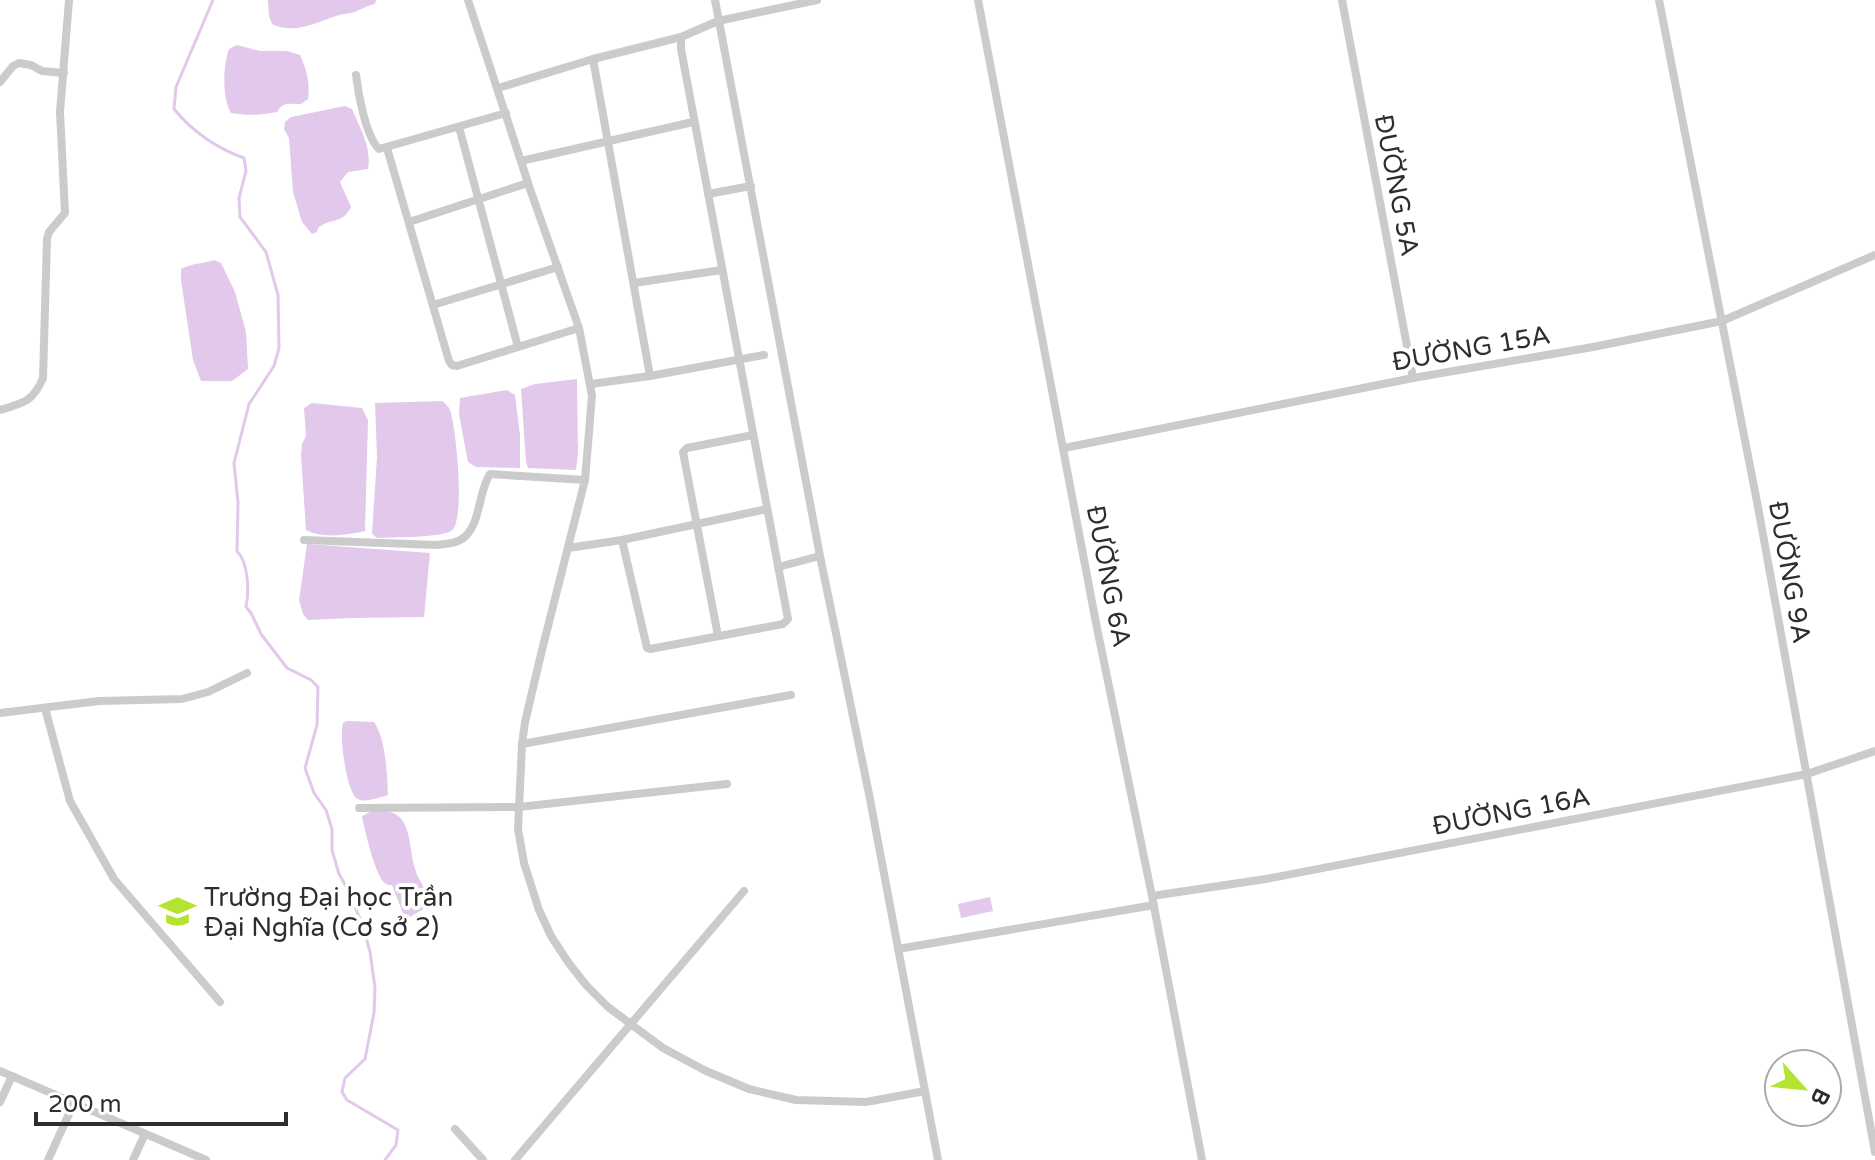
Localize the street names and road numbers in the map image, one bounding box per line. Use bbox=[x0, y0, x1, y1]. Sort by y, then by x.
street label: ĐƯỜNG 5A bbox=[1368, 111, 1426, 259]
street label: ĐƯỜNG 15A bbox=[1389, 318, 1553, 378]
street label: ĐƯỜNG 9A bbox=[1762, 499, 1818, 645]
street label: ĐƯỜNG 6A bbox=[1080, 502, 1138, 650]
street label: ĐƯỜNG 16A bbox=[1429, 780, 1593, 842]

